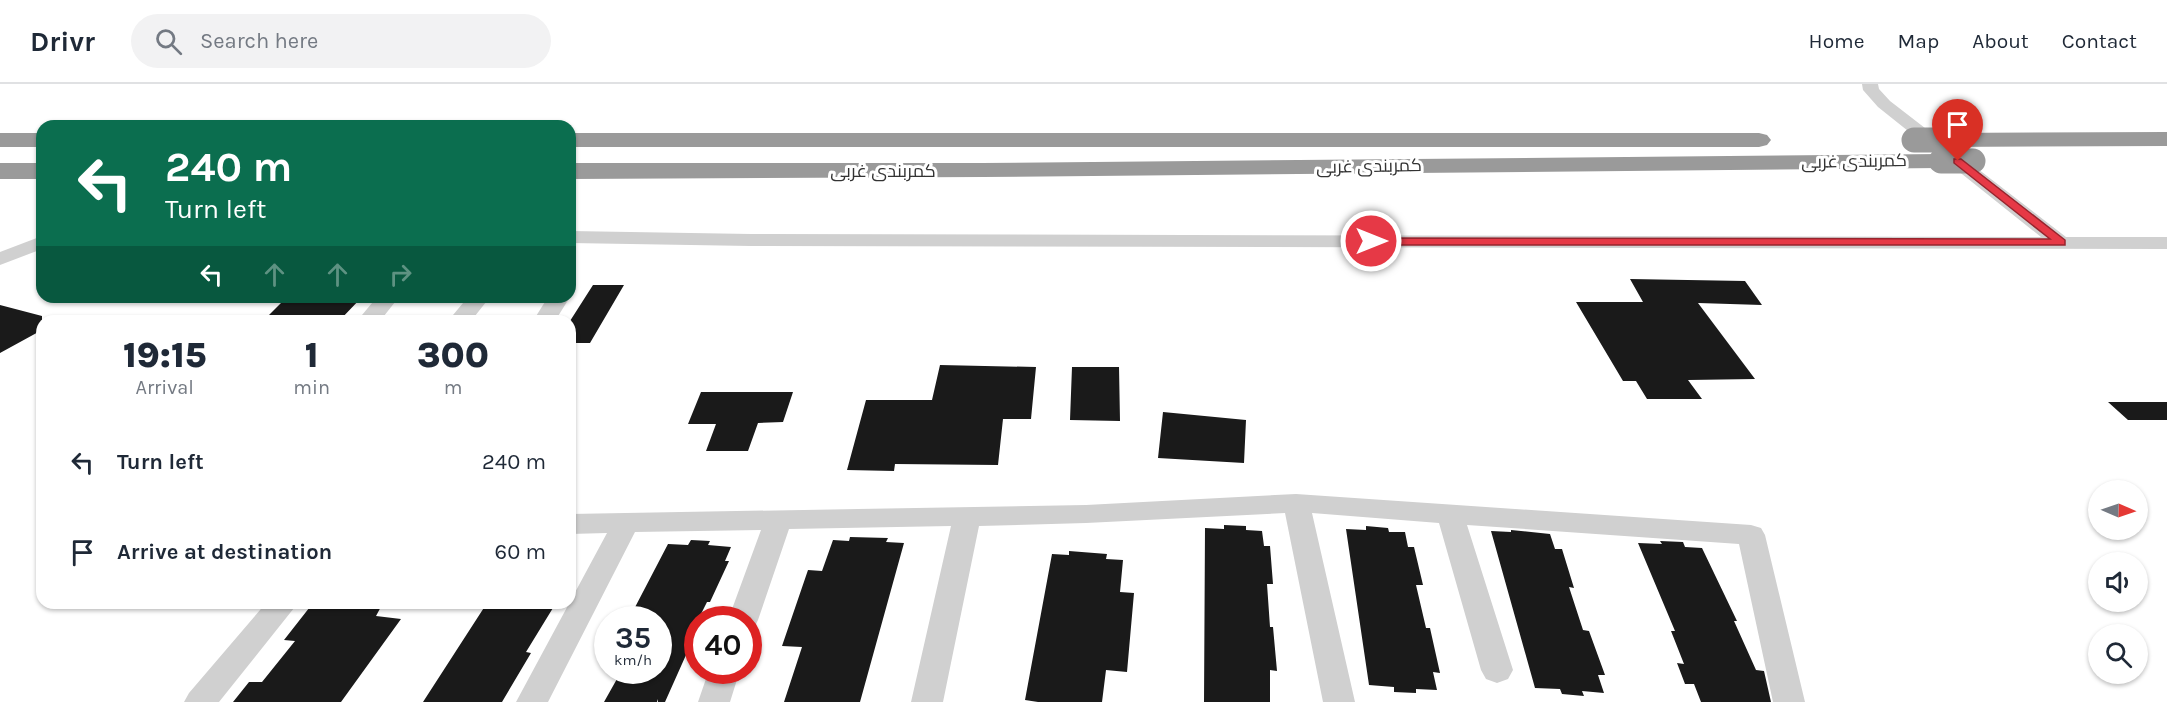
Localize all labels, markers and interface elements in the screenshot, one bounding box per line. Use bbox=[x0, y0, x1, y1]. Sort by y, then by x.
search box bbox=[131, 14, 551, 68]
text: Drivr bbox=[30, 25, 95, 58]
icon: search bbox=[152, 25, 185, 58]
text: Search here bbox=[200, 28, 318, 54]
text: Home bbox=[1809, 29, 1865, 53]
text: Map bbox=[1898, 29, 1939, 53]
text: About bbox=[1972, 29, 2029, 53]
text: Contact bbox=[2062, 29, 2137, 53]
pin bbox=[1932, 99, 1983, 161]
icon: arrive bbox=[1941, 108, 1974, 141]
text: 240 m bbox=[165, 142, 292, 192]
icon: left bbox=[66, 144, 144, 222]
street label: کمربندی غربی bbox=[1801, 149, 1907, 173]
street label: کمربندی غربی bbox=[1316, 154, 1422, 178]
street label: کمربندی غربی bbox=[830, 160, 936, 182]
text: Turn left bbox=[165, 193, 266, 225]
position arrow bbox=[1339, 209, 1403, 273]
icon: left bbox=[195, 258, 228, 291]
icon: ahead bbox=[258, 258, 291, 291]
icon: ahead bbox=[321, 258, 354, 291]
icon: right bbox=[384, 258, 417, 291]
text: 19:15 bbox=[123, 334, 206, 376]
text: 1 bbox=[305, 334, 319, 376]
text: 300 bbox=[417, 334, 489, 376]
text: Arrival bbox=[135, 376, 194, 399]
text: min bbox=[293, 376, 330, 399]
text: m bbox=[444, 376, 462, 399]
icon: left bbox=[66, 446, 99, 479]
text: Turn left bbox=[117, 449, 204, 475]
text: 240 m bbox=[482, 449, 546, 475]
north arrow bbox=[2088, 480, 2148, 540]
map controls bbox=[2088, 480, 2148, 684]
icon: arrive bbox=[66, 536, 99, 569]
text: Arrive at destination bbox=[117, 539, 332, 565]
text: 60 m bbox=[495, 539, 546, 565]
button: sound bbox=[2088, 552, 2148, 612]
speed limit sign: 40 bbox=[684, 606, 762, 684]
text: 35 bbox=[615, 620, 651, 656]
button: search bbox=[2088, 624, 2148, 684]
text: km/h bbox=[614, 651, 652, 669]

